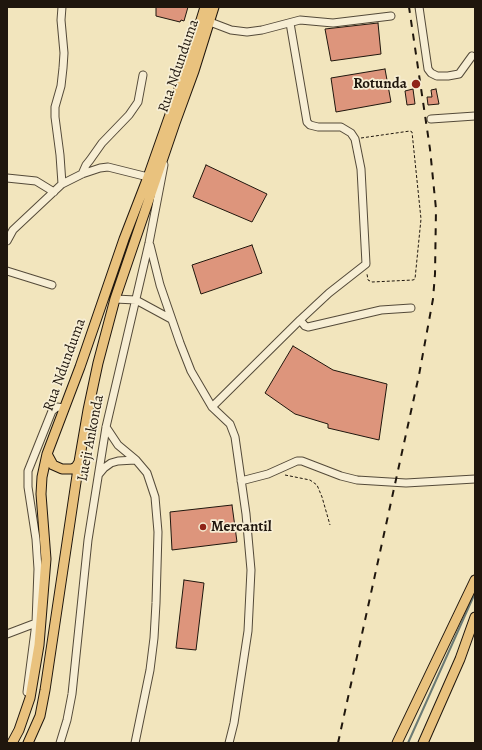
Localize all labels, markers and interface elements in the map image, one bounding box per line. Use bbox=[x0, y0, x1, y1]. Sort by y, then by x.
street label: Rua Ndunduma bbox=[155, 17, 203, 115]
place label: Rotunda bbox=[353, 75, 407, 93]
marker: Rotunda bbox=[410, 78, 422, 90]
street label: Rua Ndunduma bbox=[40, 316, 90, 414]
street label: Lueji Ankonda bbox=[74, 393, 108, 483]
place label: Mercantil bbox=[211, 518, 272, 536]
marker: Mercantil bbox=[198, 522, 208, 532]

